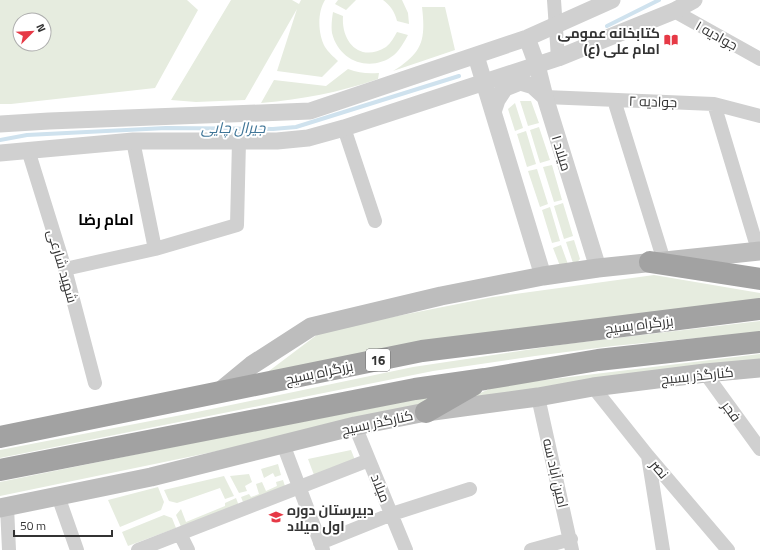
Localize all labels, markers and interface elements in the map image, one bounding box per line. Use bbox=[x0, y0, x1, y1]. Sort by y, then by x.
north arrow bbox=[12, 12, 52, 52]
street label: جوادیه ۱ bbox=[692, 15, 742, 55]
text: N bbox=[32, 21, 50, 35]
place label: کتابخانه عمومی امام علی (ع) bbox=[557, 22, 660, 59]
library icon: کتابخانه عمومی امام علی (ع) bbox=[663, 32, 679, 48]
street label: جوادیه ۲ bbox=[628, 90, 678, 112]
water label: جیرال چایی bbox=[201, 116, 266, 139]
street label: میلاد ۱ bbox=[547, 132, 577, 174]
district label: امام رضا bbox=[78, 208, 134, 231]
street label: شهید شارعی bbox=[42, 227, 84, 305]
street label: بزرگراه بسیج bbox=[603, 309, 675, 339]
road number: 16 bbox=[366, 349, 390, 371]
street label: بزرگراه بسیج bbox=[283, 355, 355, 389]
street label: کنارگذر بسیج bbox=[660, 361, 734, 389]
street label: فجر bbox=[717, 395, 747, 426]
street label: کنارگذر بسیج bbox=[339, 404, 415, 440]
street label: امین آباد سه bbox=[538, 436, 574, 510]
street label: نصر bbox=[645, 454, 674, 483]
street label: میلاد bbox=[366, 470, 396, 506]
place label: دبیرستان دوره اول میلاد bbox=[287, 499, 374, 536]
school or university icon: دبیرستان دوره اول میلاد bbox=[268, 509, 284, 525]
scale bar bbox=[14, 512, 112, 538]
text: 50 m bbox=[20, 516, 46, 535]

